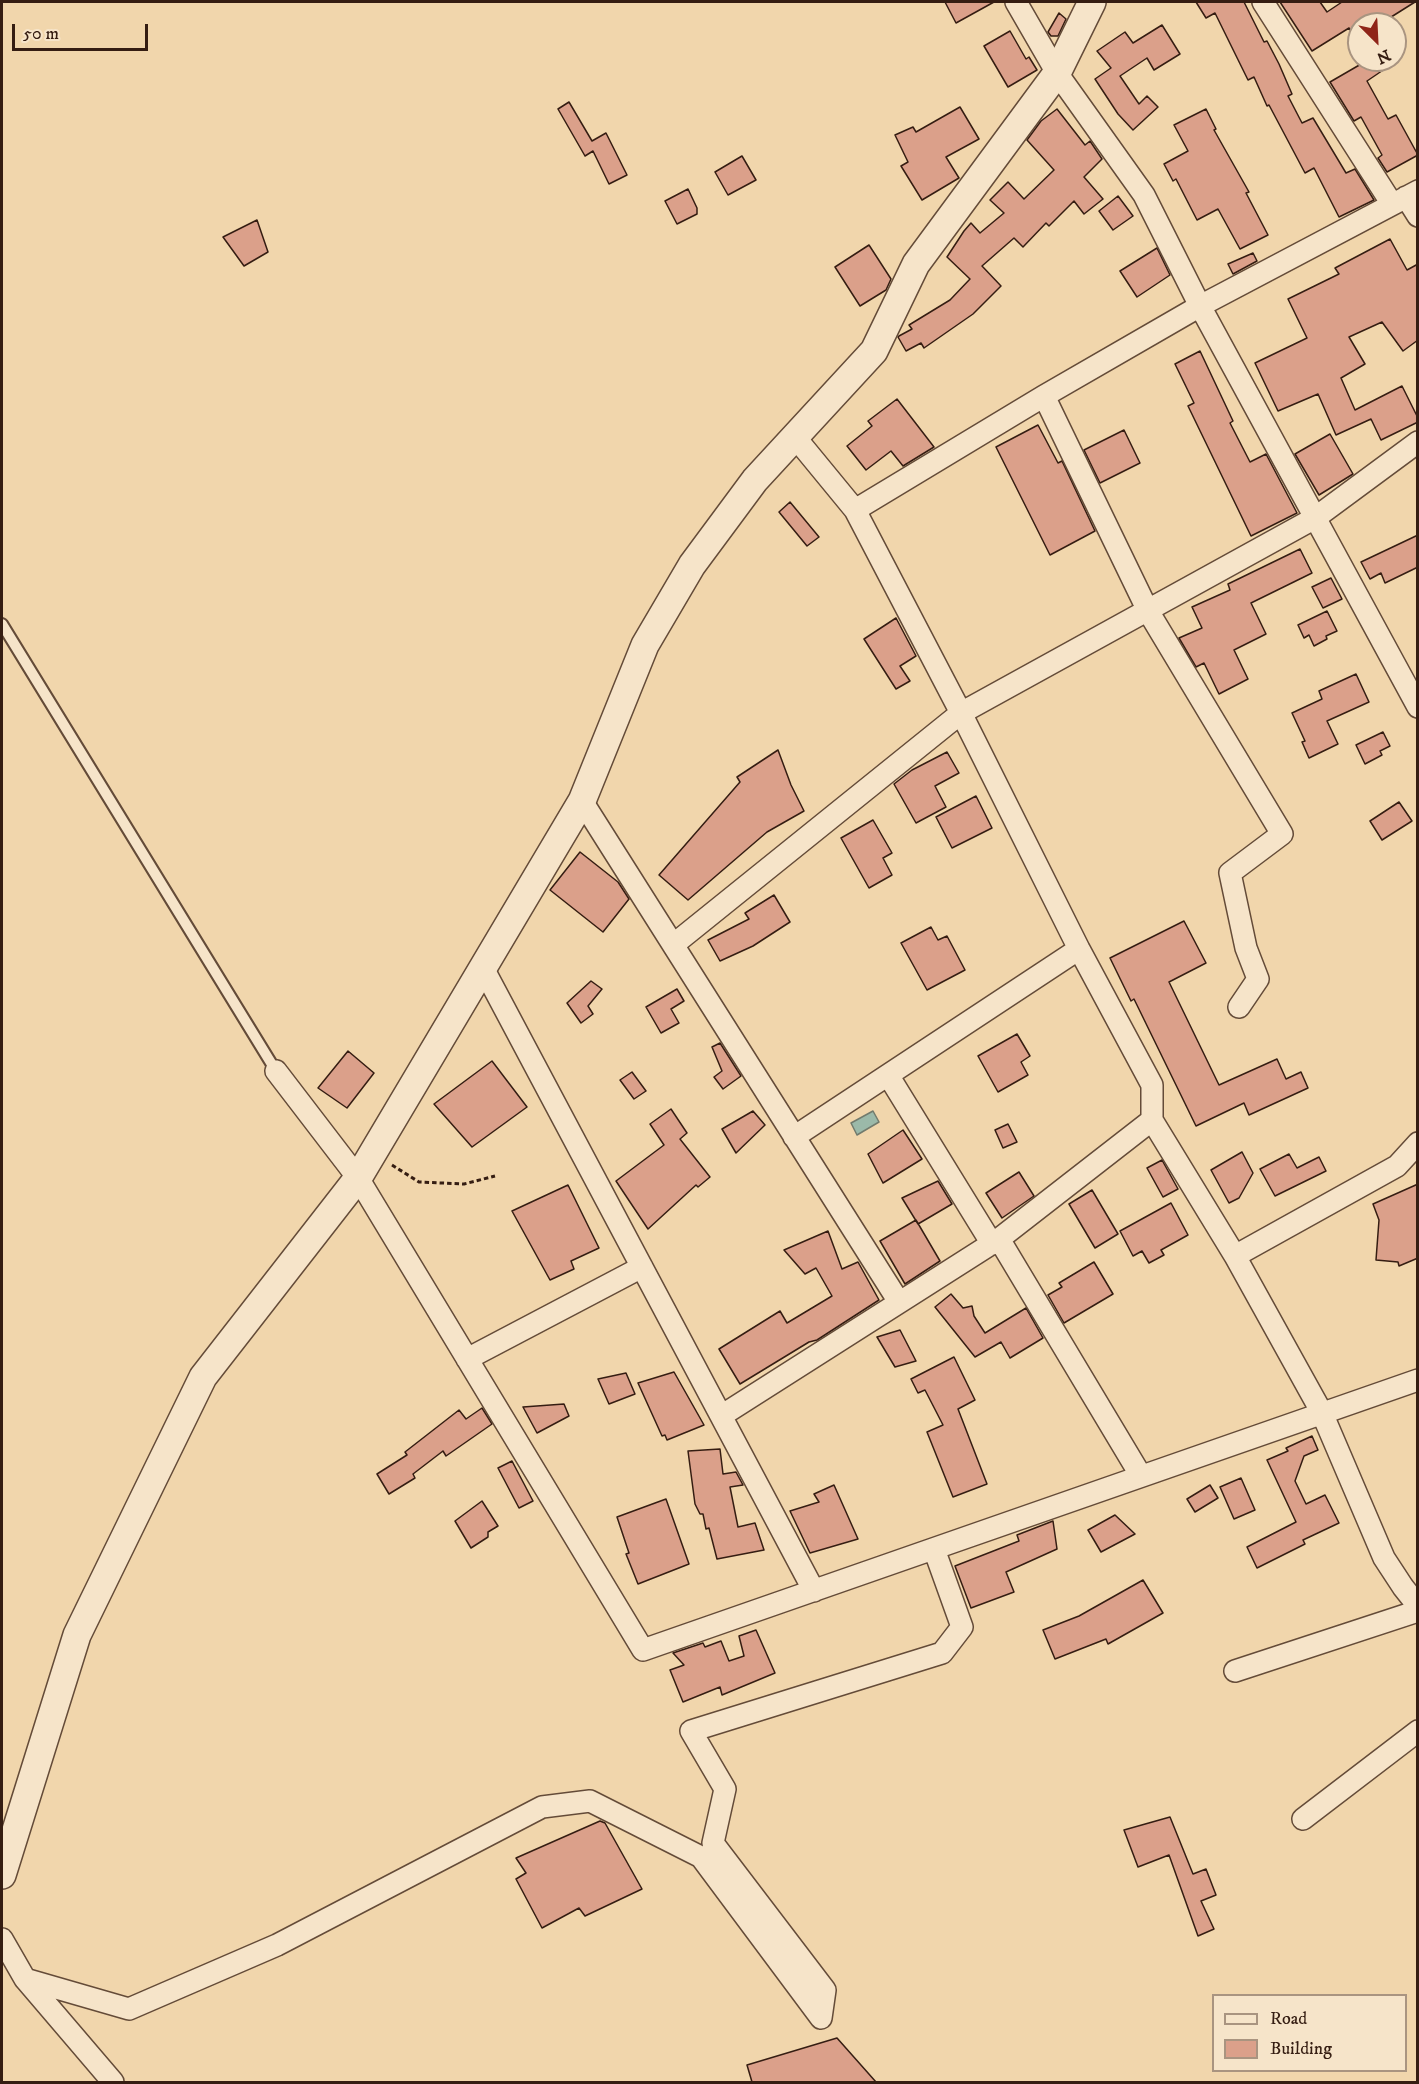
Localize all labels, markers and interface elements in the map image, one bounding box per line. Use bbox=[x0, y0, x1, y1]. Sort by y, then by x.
scale bar bbox=[15, 12, 152, 50]
north arrow bbox=[1347, 12, 1407, 72]
text: 50 m bbox=[23, 23, 59, 45]
text: N bbox=[1373, 45, 1394, 68]
legend bbox=[1212, 1994, 1407, 2072]
text: Road bbox=[1270, 2008, 1307, 2030]
text: Building bbox=[1270, 2038, 1332, 2060]

